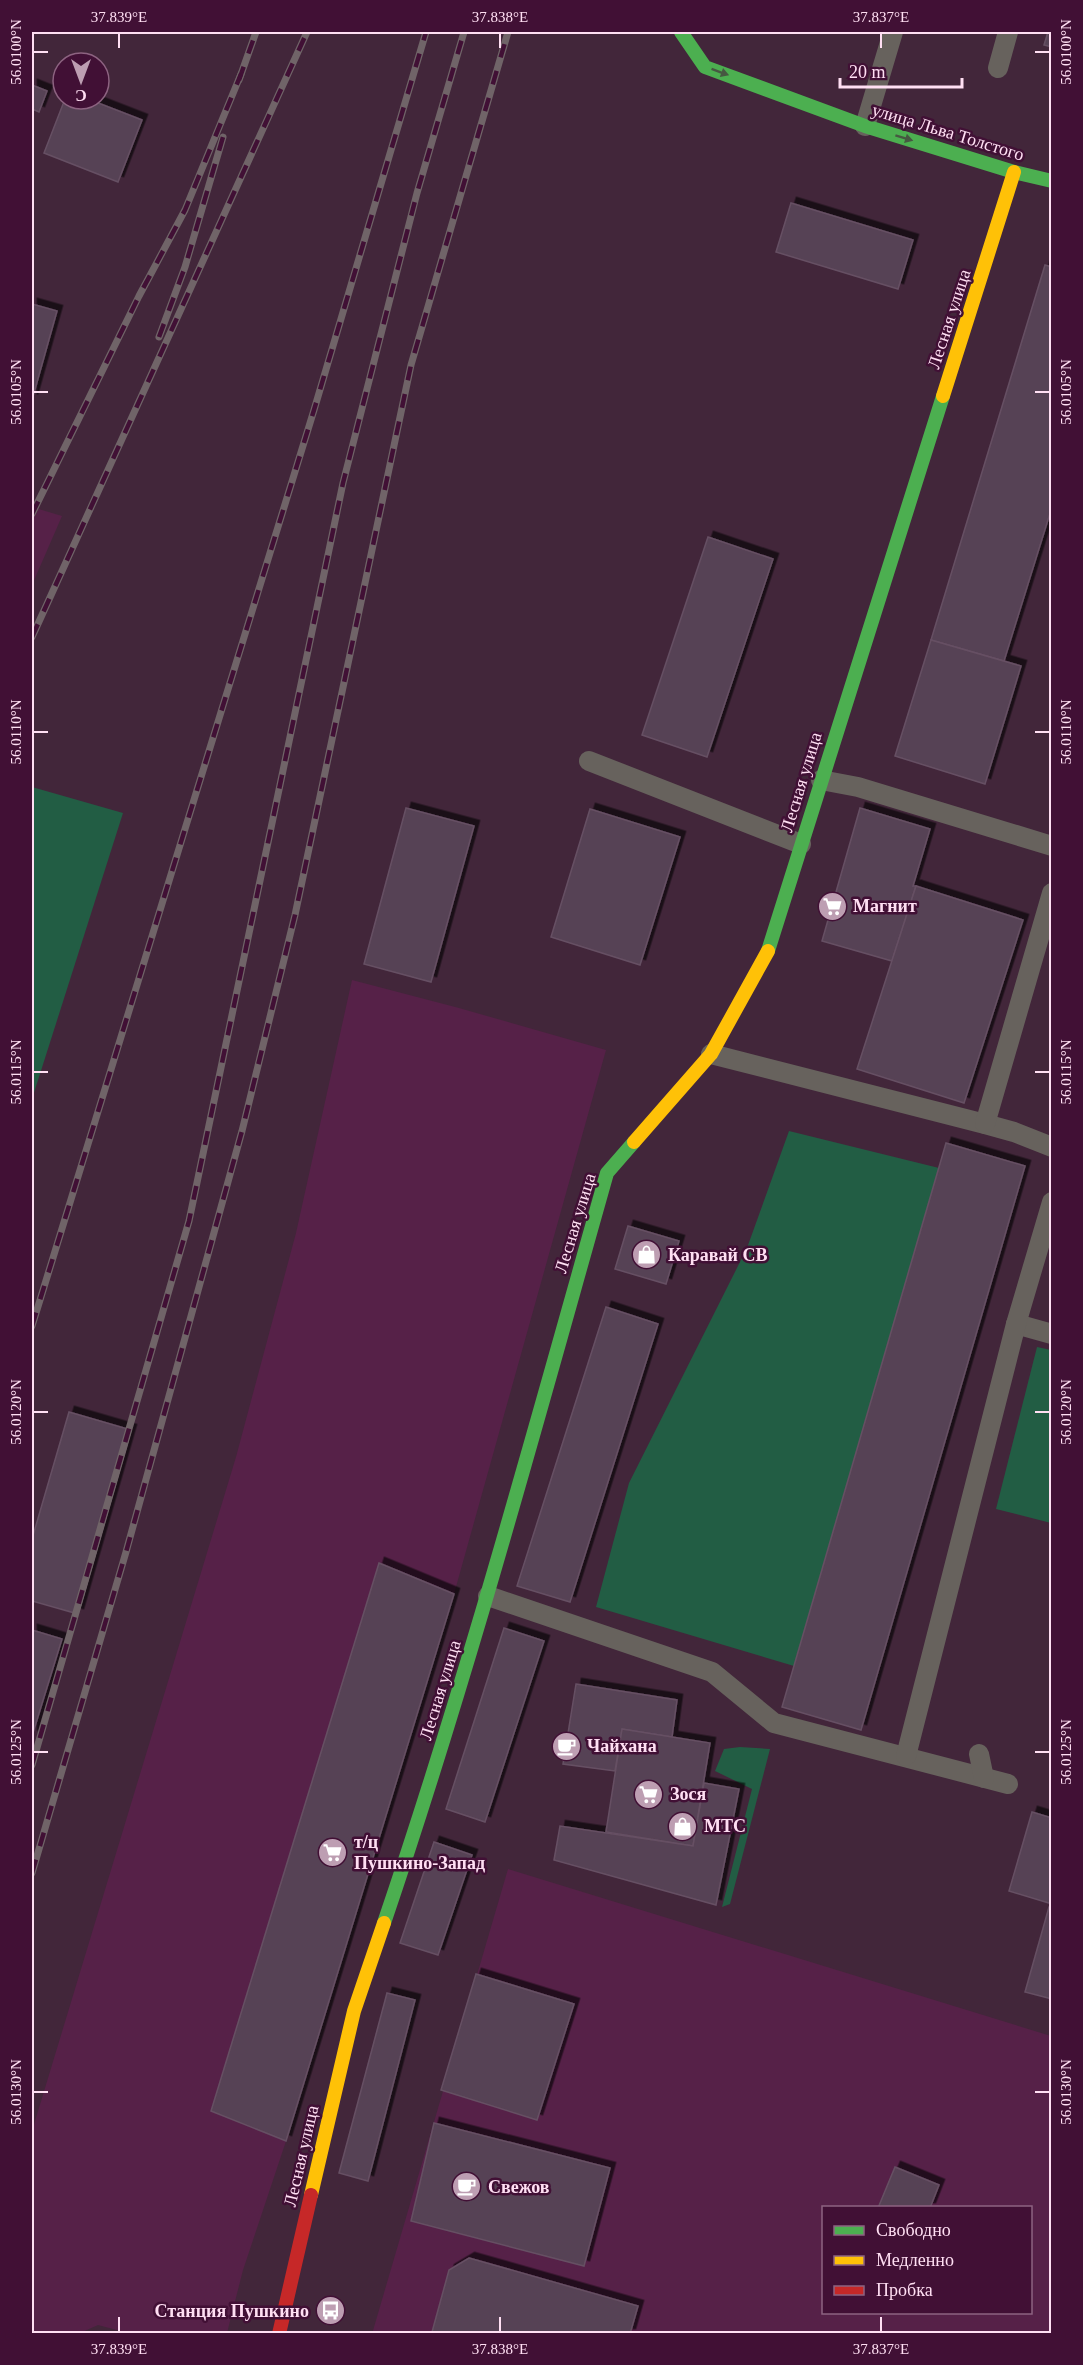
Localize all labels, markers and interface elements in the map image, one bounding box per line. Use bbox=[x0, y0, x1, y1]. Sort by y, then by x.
text: 37.839°E bbox=[91, 9, 147, 25]
text: 37.838°E bbox=[472, 9, 528, 25]
text: 37.837°E bbox=[853, 9, 909, 25]
text: 56.0100°N bbox=[8, 19, 24, 85]
text: 56.0100°N bbox=[1058, 19, 1074, 85]
north arrow bbox=[51, 51, 111, 111]
scale bar bbox=[840, 51, 962, 89]
text: 20 m bbox=[849, 62, 886, 82]
one-way arrow bbox=[711, 68, 729, 78]
text: С bbox=[75, 87, 87, 104]
street label: улица Льва Толстого bbox=[869, 99, 1027, 165]
one-way arrow bbox=[895, 134, 913, 143]
street label: Лесная улица bbox=[924, 267, 974, 371]
text: 56.0105°N bbox=[8, 359, 24, 425]
text: 56.0105°N bbox=[1058, 359, 1074, 425]
text: 56.0110°N bbox=[8, 699, 24, 765]
text: 56.0110°N bbox=[1058, 699, 1074, 765]
street label: Лесная улица bbox=[776, 730, 826, 834]
supermarket icon: Магнит bbox=[816, 890, 848, 922]
place label: Магнит bbox=[853, 896, 917, 916]
text: 56.0115°N bbox=[8, 1039, 24, 1105]
text: 56.0115°N bbox=[1058, 1039, 1074, 1105]
street label: Лесная улица bbox=[550, 1171, 600, 1275]
shop icon: Каравай СВ bbox=[631, 1239, 663, 1271]
place label: Каравай СВ bbox=[668, 1245, 767, 1265]
text: 56.0120°N bbox=[8, 1379, 24, 1445]
text: 56.0120°N bbox=[1058, 1379, 1074, 1445]
street label: Лесная улица bbox=[415, 1638, 465, 1742]
text: 56.0125°N bbox=[8, 1719, 24, 1785]
text: 56.0125°N bbox=[1058, 1719, 1074, 1785]
cafe icon: Чайхана bbox=[550, 1730, 582, 1762]
place label: Чайхана bbox=[587, 1736, 657, 1756]
supermarket icon: Зося bbox=[633, 1778, 665, 1810]
place label: Зося bbox=[670, 1784, 706, 1804]
shop icon: МТС bbox=[667, 1810, 699, 1842]
place label: МТС bbox=[704, 1816, 746, 1836]
place label: т/ц Пушкино-Запад bbox=[354, 1832, 485, 1873]
supermarket icon: т/ц Пушкино-Запад bbox=[317, 1836, 349, 1868]
text: 56.0130°N bbox=[8, 2059, 24, 2125]
text: 56.0130°N bbox=[1058, 2059, 1074, 2125]
street label: Лесная улица bbox=[280, 2103, 322, 2209]
cafe icon: Свежов bbox=[451, 2171, 483, 2203]
place label: Свежов bbox=[488, 2177, 550, 2197]
legend bbox=[822, 2206, 1032, 2314]
text: Свободно bbox=[876, 2220, 951, 2240]
text: Медленно bbox=[876, 2250, 954, 2270]
text: Пробка bbox=[876, 2280, 933, 2300]
bus stop icon: Станция Пушкино bbox=[314, 2295, 346, 2327]
place label: Станция Пушкино bbox=[155, 2301, 309, 2321]
text: 37.839°E bbox=[91, 2341, 147, 2357]
text: 37.838°E bbox=[472, 2341, 528, 2357]
text: 37.837°E bbox=[853, 2341, 909, 2357]

